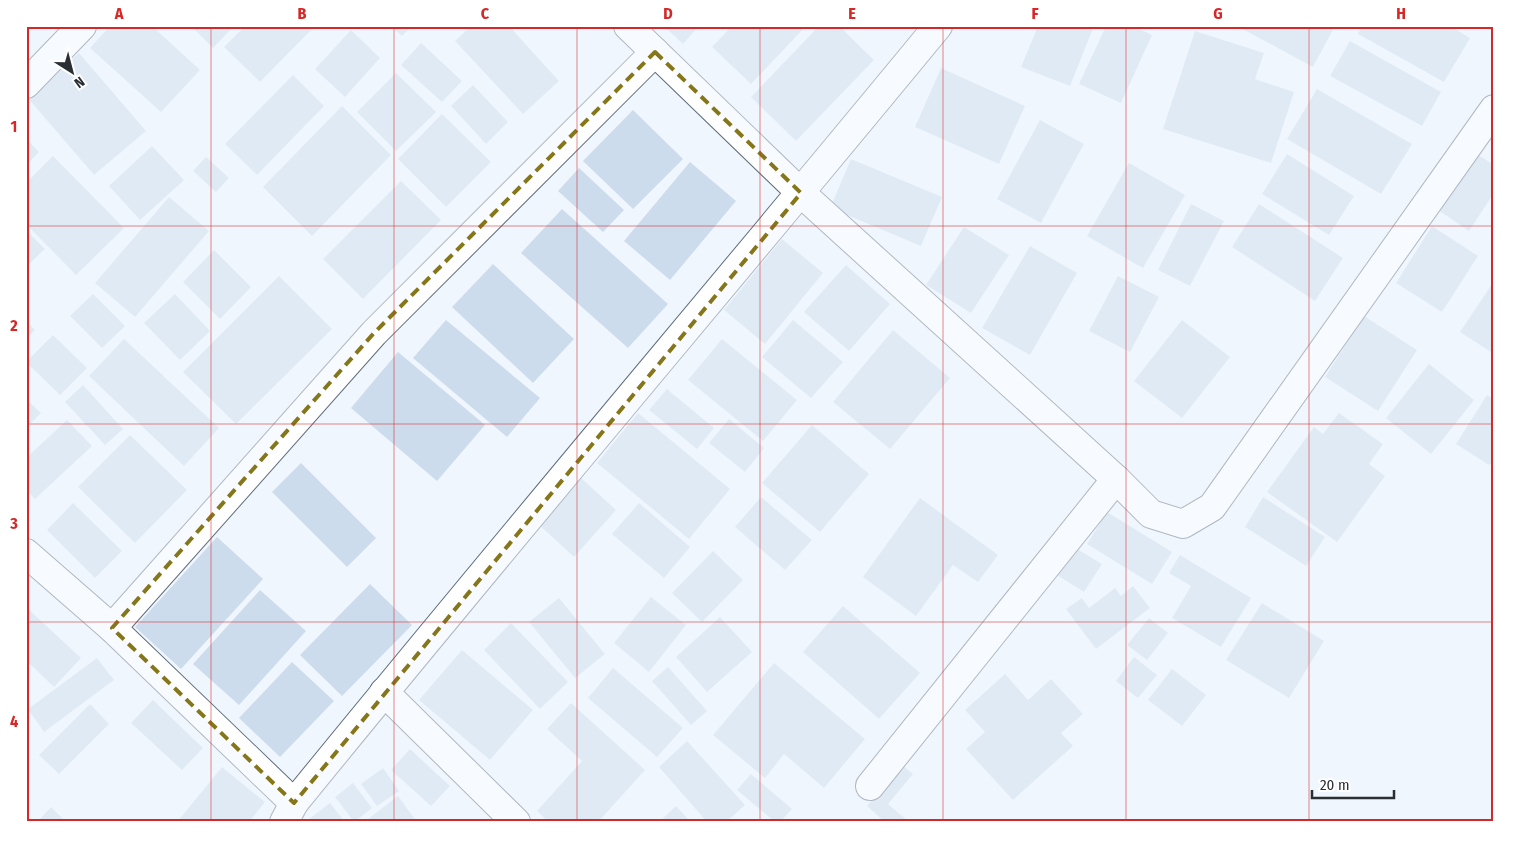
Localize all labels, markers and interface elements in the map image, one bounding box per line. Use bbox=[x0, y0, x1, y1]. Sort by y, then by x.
text: A bbox=[114, 4, 124, 23]
text: B bbox=[298, 4, 307, 23]
text: C bbox=[481, 4, 490, 23]
text: D bbox=[663, 4, 673, 23]
text: E bbox=[848, 4, 856, 23]
text: F bbox=[1031, 4, 1039, 23]
text: G bbox=[1213, 4, 1223, 23]
text: H bbox=[1396, 4, 1406, 23]
north arrow bbox=[48, 48, 98, 98]
text: N bbox=[71, 73, 88, 91]
text: 1 bbox=[11, 117, 17, 136]
text: 2 bbox=[9, 316, 18, 335]
text: 3 bbox=[9, 514, 18, 533]
text: 4 bbox=[10, 712, 18, 731]
scale bar bbox=[1312, 768, 1395, 800]
text: 20 m bbox=[1320, 776, 1350, 794]

